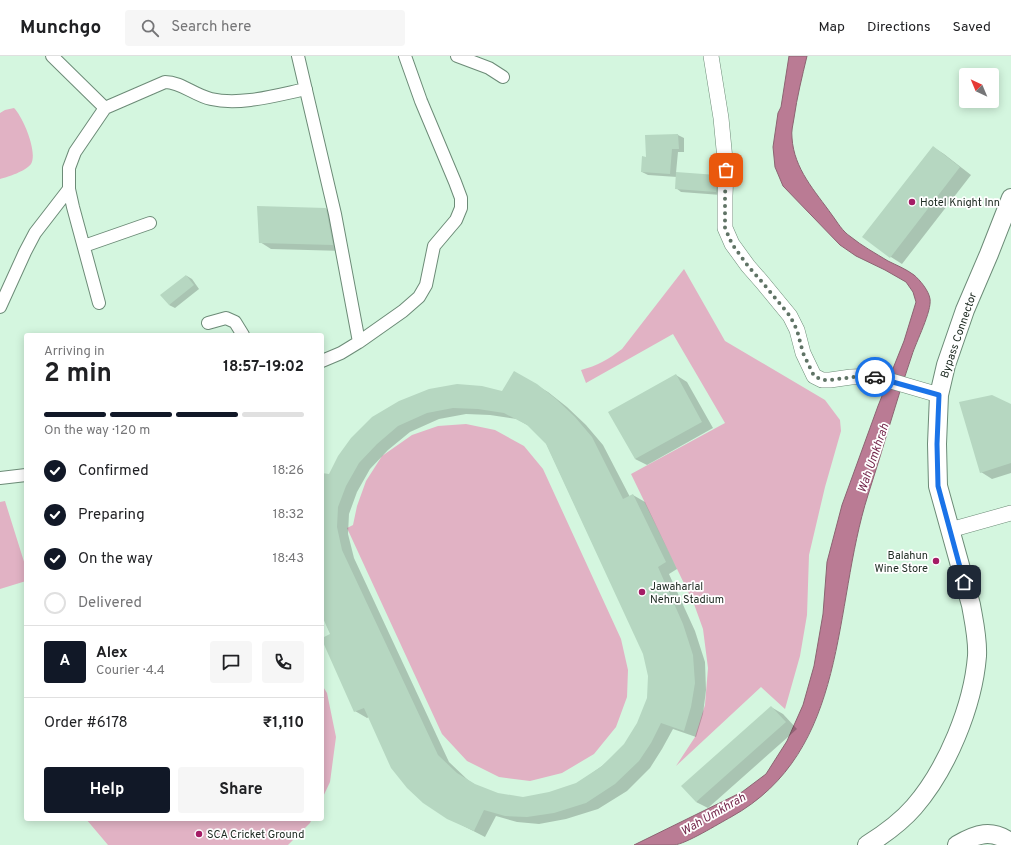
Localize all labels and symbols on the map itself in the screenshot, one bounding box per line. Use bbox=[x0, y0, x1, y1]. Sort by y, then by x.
north arrow bbox=[959, 68, 999, 108]
pin bbox=[709, 153, 743, 187]
place label: Hotel Knight Inn bbox=[920, 196, 1000, 210]
marker: Hotel Knight Inn bbox=[907, 197, 917, 207]
street label: Bypass Connector bbox=[938, 290, 980, 380]
courier bbox=[855, 357, 895, 397]
water label: Wah Umkhrah bbox=[855, 421, 893, 495]
place label: Balahun Wine Store bbox=[875, 549, 928, 576]
marker: Balahun Wine Store bbox=[931, 556, 941, 566]
pin bbox=[947, 565, 981, 599]
place label: Jawaharlal Nehru Stadium bbox=[650, 580, 724, 607]
marker: Jawaharlal Nehru Stadium bbox=[637, 587, 647, 597]
water label: Wah Umkhrah bbox=[678, 790, 749, 840]
place label: SCA Cricket Ground bbox=[207, 828, 304, 842]
marker: SCA Cricket Ground bbox=[194, 829, 204, 839]

